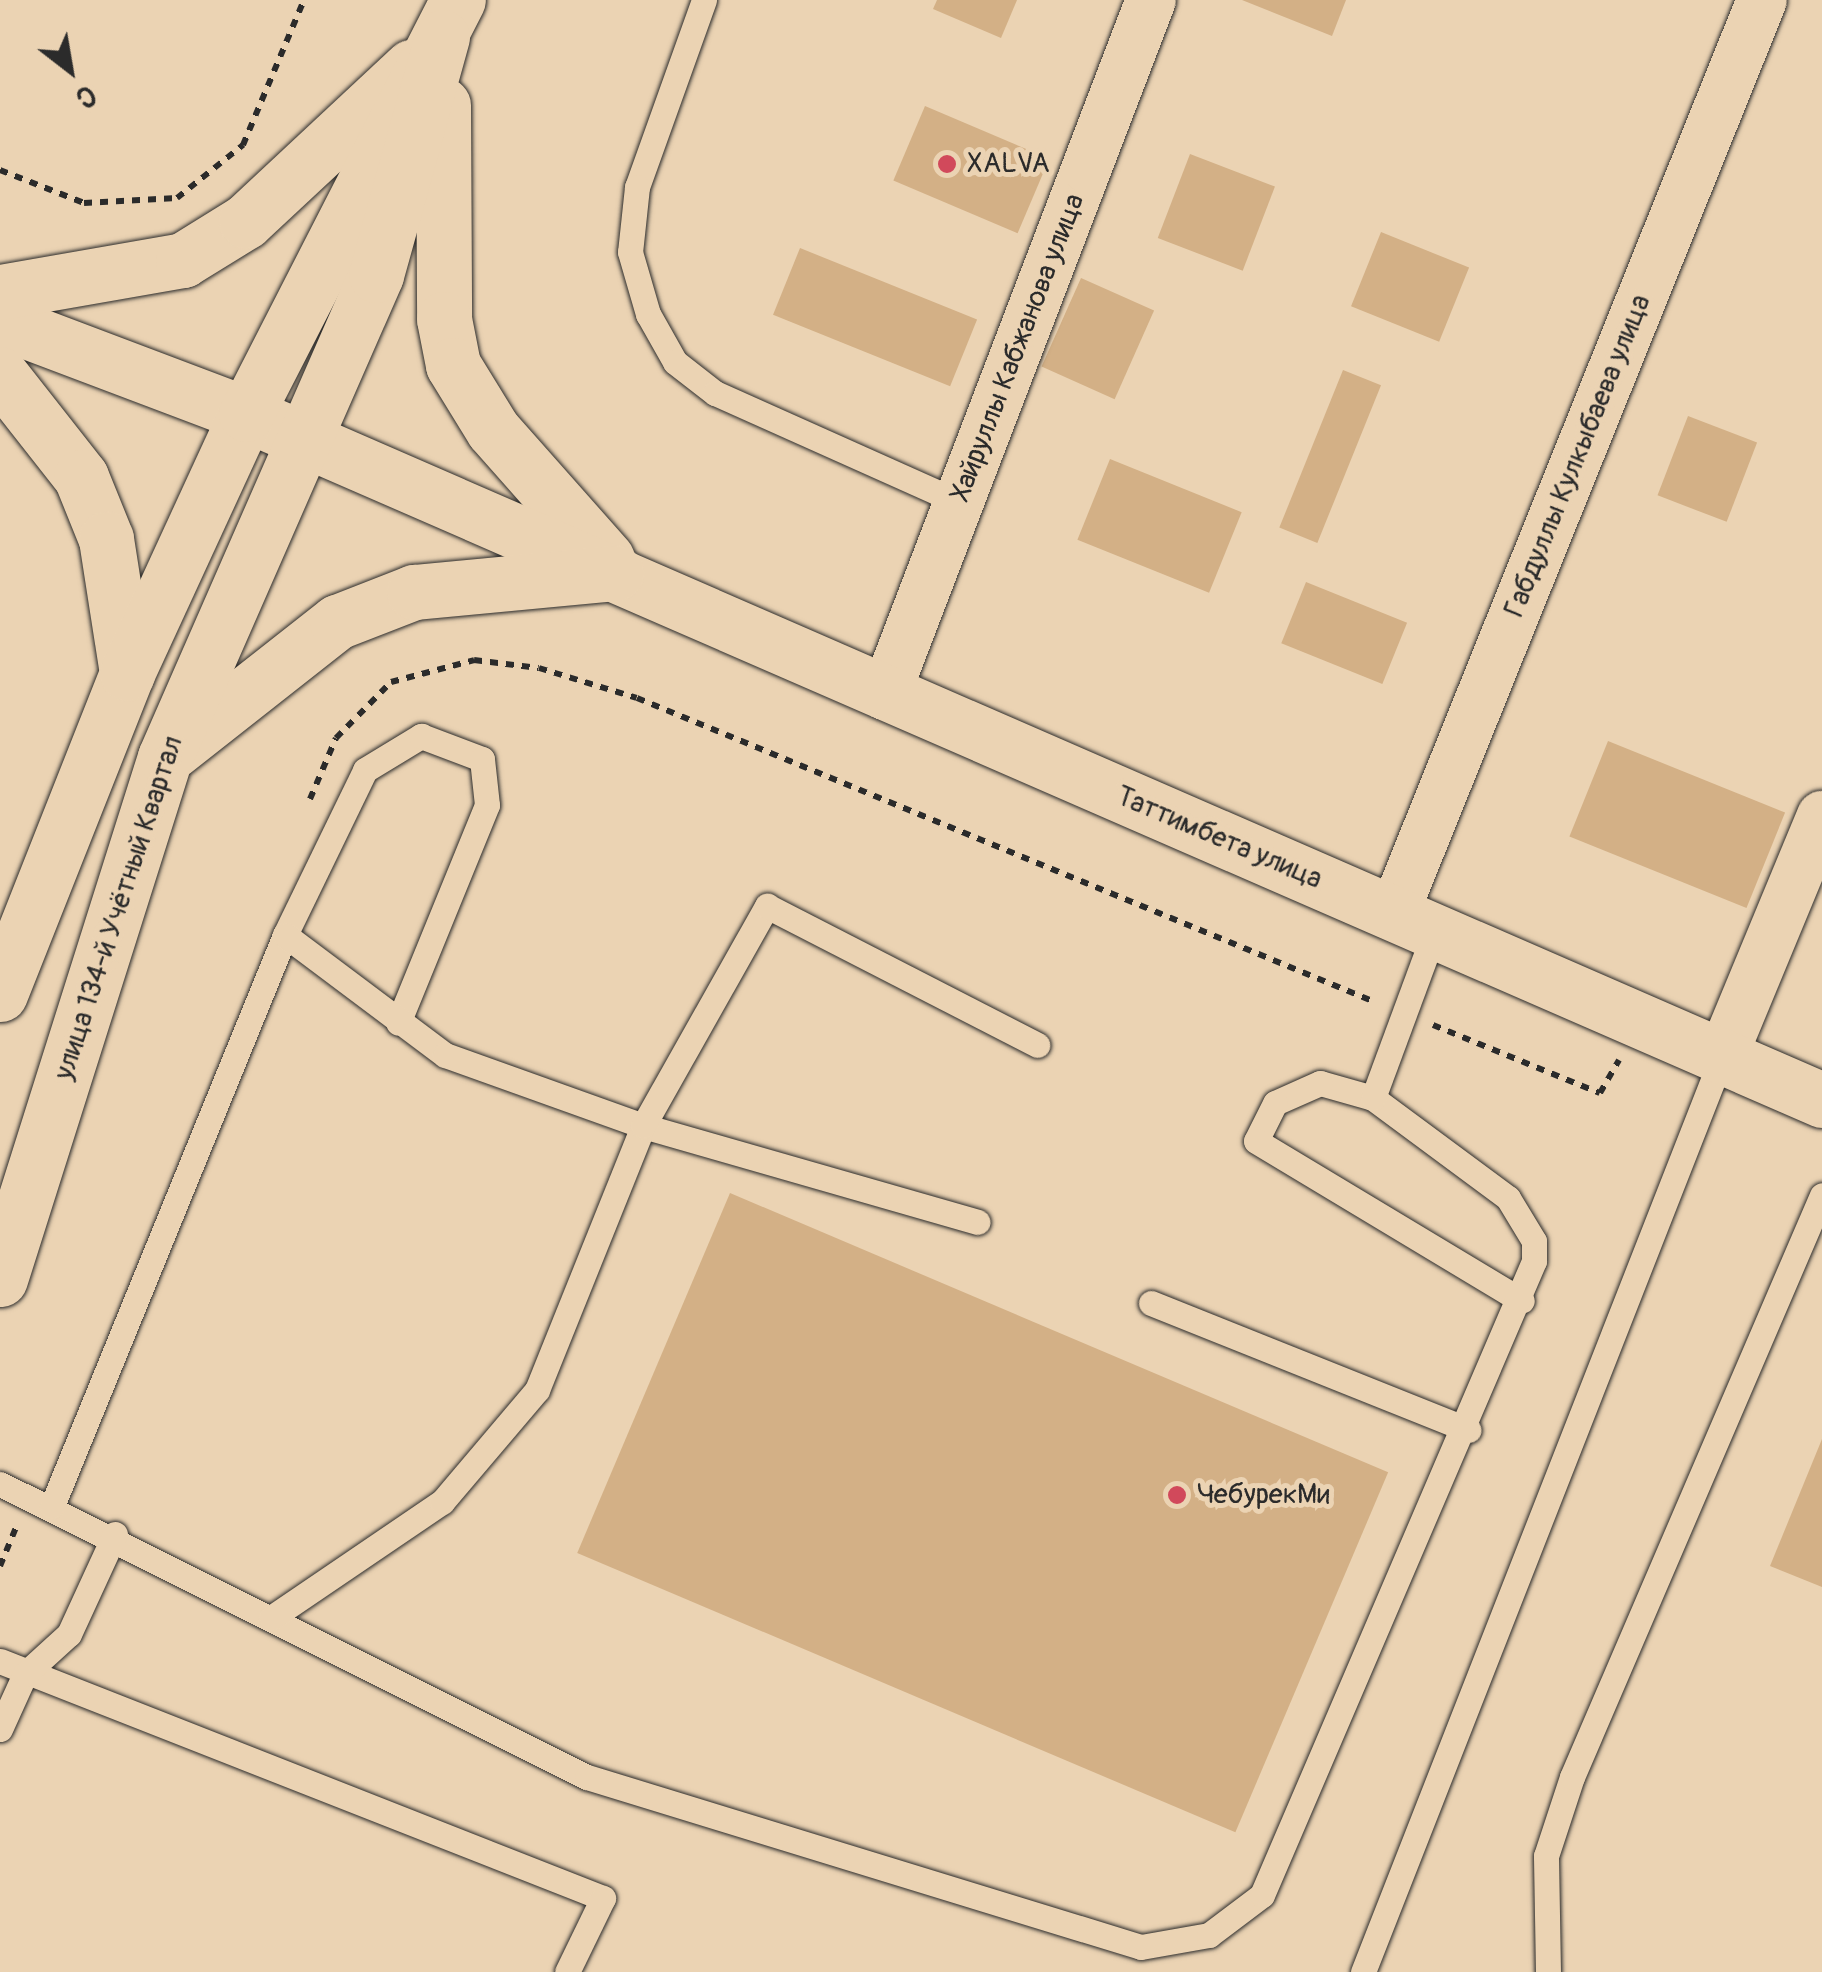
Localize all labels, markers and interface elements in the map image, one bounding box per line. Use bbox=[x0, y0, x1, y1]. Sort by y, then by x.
north arrow bbox=[20, 20, 120, 120]
text: С bbox=[69, 77, 102, 116]
place label: XALVA bbox=[967, 147, 1050, 181]
marker: XALVA bbox=[936, 153, 958, 175]
street label: Хайруллы Кабжанова улица bbox=[944, 189, 1092, 507]
street label: Габдуллы Кулкыбаева улица bbox=[1498, 290, 1658, 622]
street label: улица 134-й Учётный Квартал bbox=[47, 732, 191, 1084]
street label: Таттимбета улица bbox=[1111, 780, 1327, 896]
place label: ЧебурекМи bbox=[1197, 1478, 1330, 1512]
marker: ЧебурекМи bbox=[1166, 1484, 1188, 1506]

